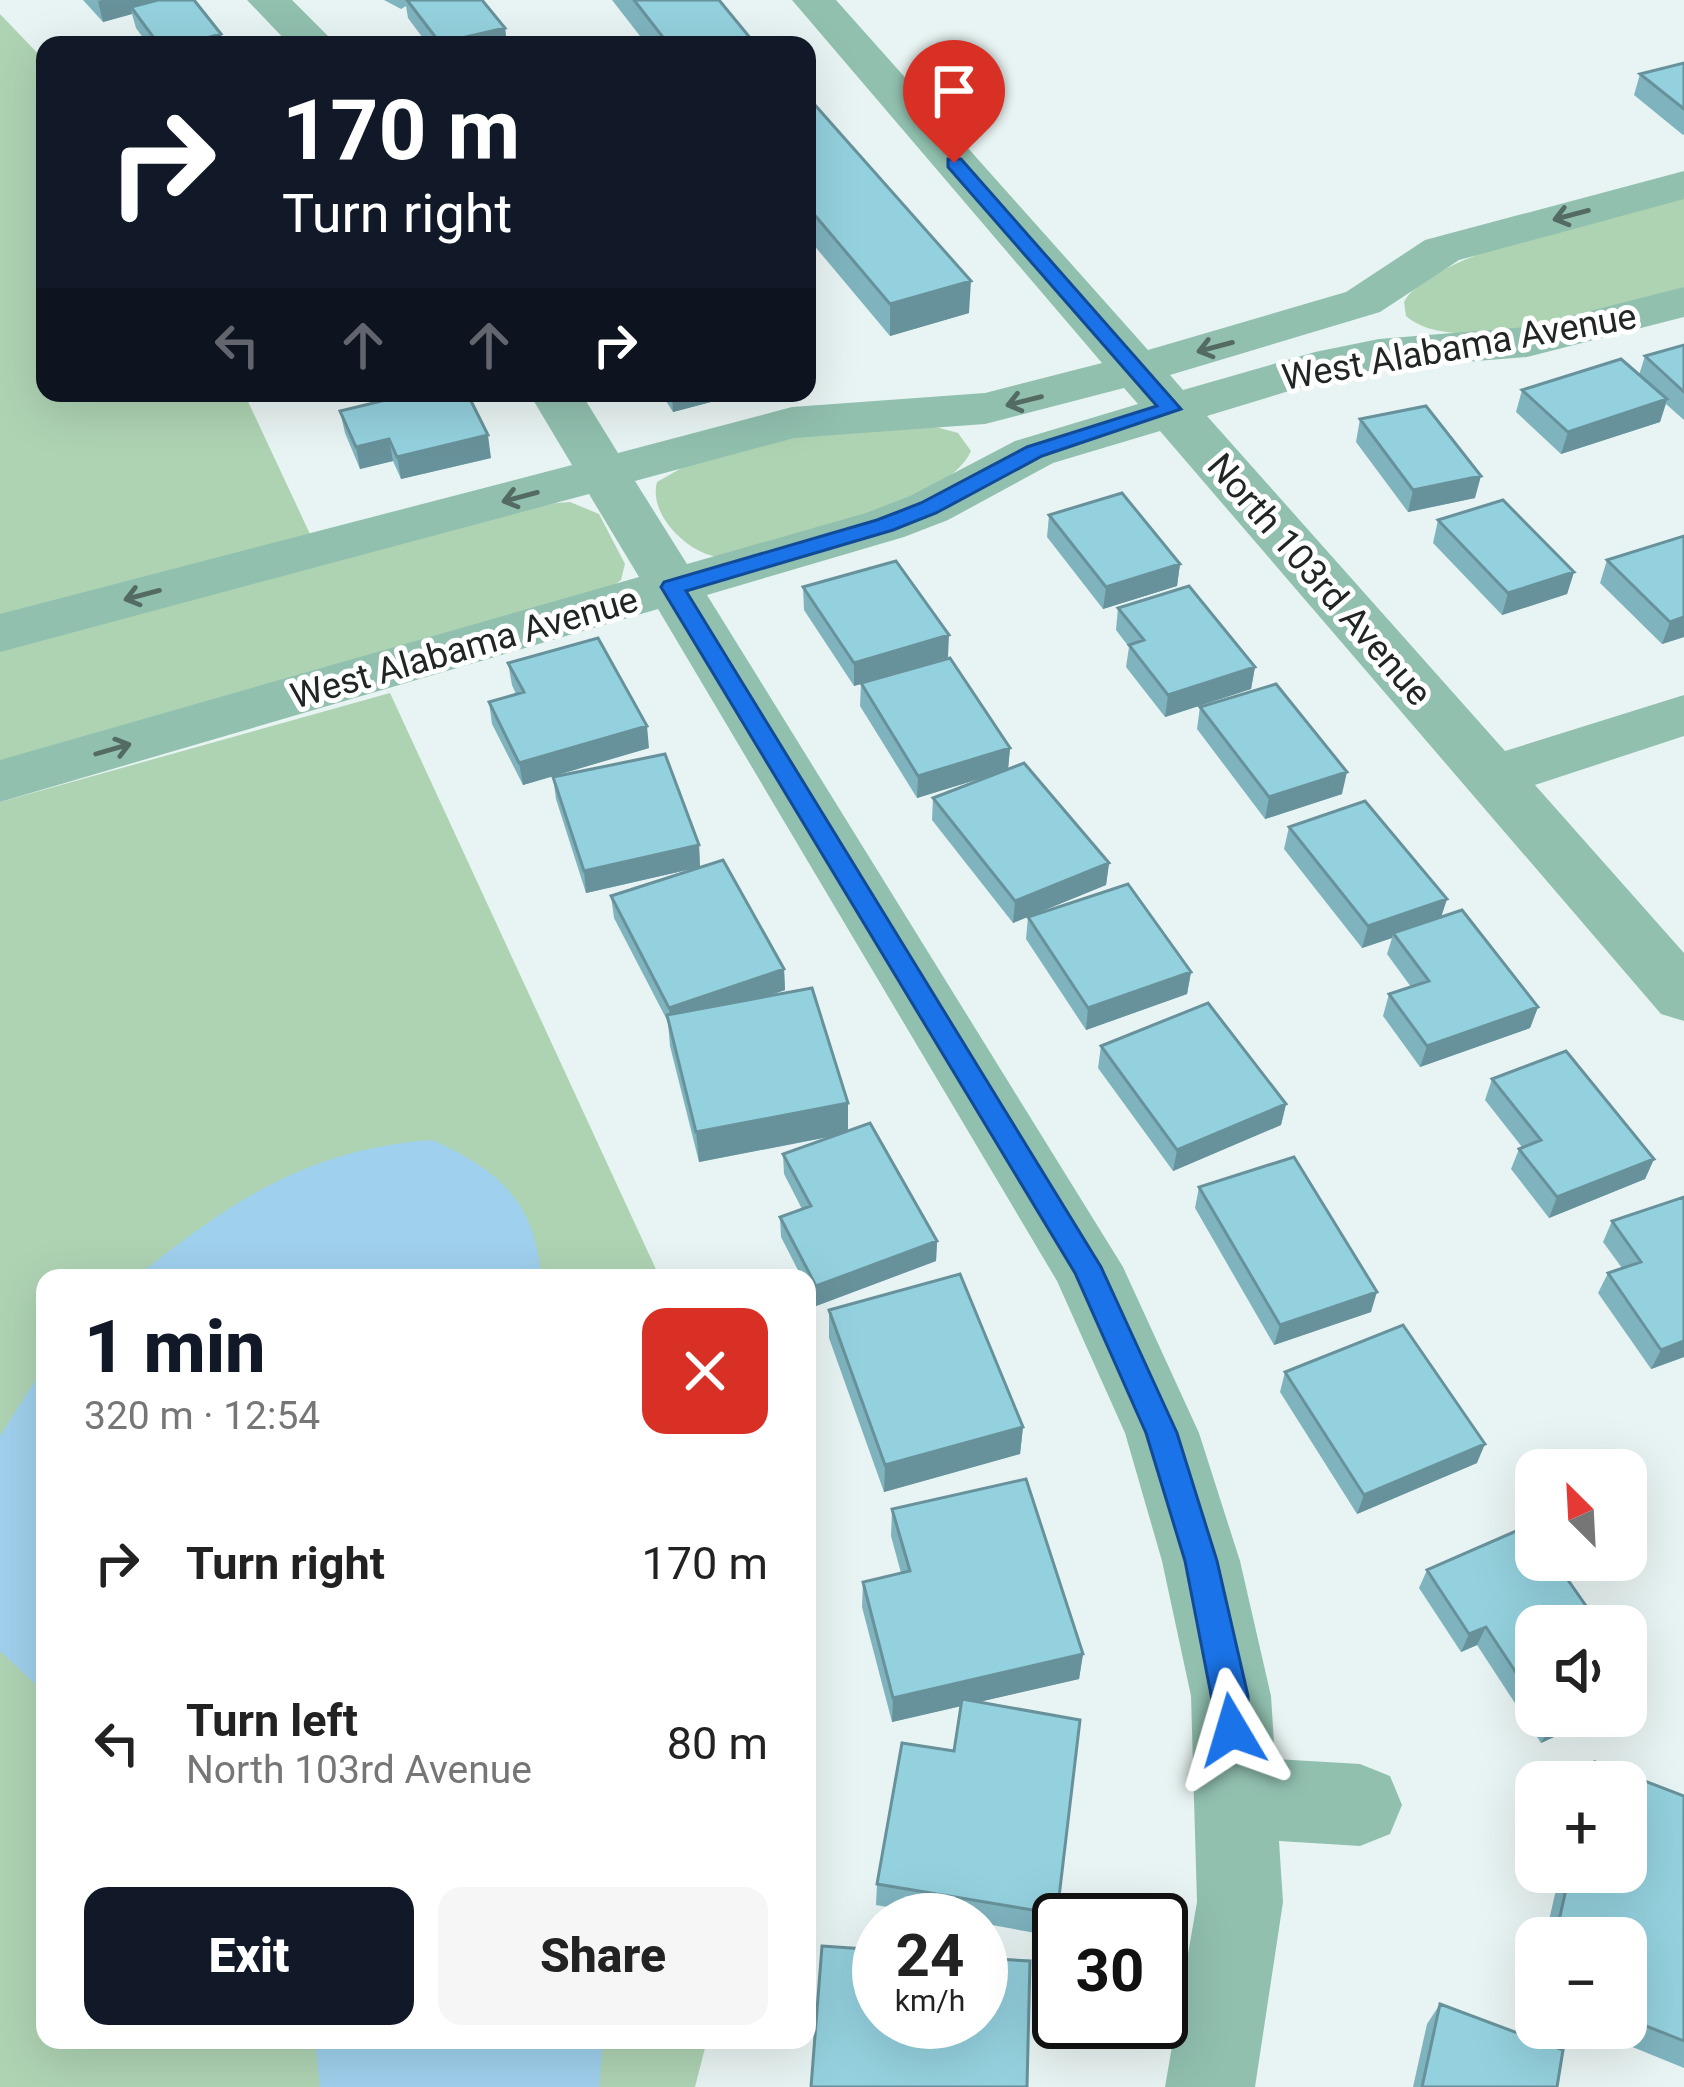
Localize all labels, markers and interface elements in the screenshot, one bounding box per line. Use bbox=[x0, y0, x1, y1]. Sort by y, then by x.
pin bbox=[903, 40, 1005, 163]
icon: arrive bbox=[921, 58, 987, 124]
text: 170 m bbox=[282, 81, 520, 180]
icon: right bbox=[84, 84, 240, 240]
text: Turn right bbox=[282, 182, 512, 245]
one-way arrow bbox=[1553, 205, 1591, 227]
street label: West Alabama Avenue bbox=[1279, 295, 1640, 399]
icon: left bbox=[204, 312, 270, 378]
icon: ahead bbox=[330, 312, 396, 378]
icon: ahead bbox=[456, 312, 522, 378]
icon: right bbox=[582, 312, 648, 378]
one-way arrow bbox=[1197, 338, 1235, 360]
one-way arrow bbox=[1005, 391, 1043, 413]
street label: North 103rd Avenue bbox=[1199, 445, 1440, 714]
one-way arrow bbox=[501, 487, 539, 509]
street label: West Alabama Avenue bbox=[286, 578, 643, 718]
one-way arrow bbox=[124, 586, 162, 608]
one-way arrow bbox=[93, 737, 131, 759]
text: 1 min bbox=[84, 1305, 266, 1390]
button: close bbox=[642, 1308, 768, 1434]
text: 320 m · 12:54 bbox=[84, 1393, 320, 1439]
north arrow bbox=[1515, 1449, 1647, 1581]
map controls bbox=[1515, 1449, 1647, 2049]
icon: right bbox=[84, 1530, 150, 1596]
text: Turn right bbox=[186, 1537, 385, 1590]
text: 170 m bbox=[642, 1537, 768, 1590]
button: sound bbox=[1515, 1605, 1647, 1737]
position arrow bbox=[1169, 1667, 1295, 1793]
text: Turn left bbox=[186, 1694, 358, 1747]
icon: left bbox=[84, 1710, 150, 1776]
text: 80 m bbox=[667, 1717, 768, 1770]
text: North 103rd Avenue bbox=[186, 1747, 532, 1793]
button: + bbox=[1515, 1761, 1647, 1893]
button: Exit bbox=[84, 1887, 414, 2025]
button: Share bbox=[438, 1887, 768, 2025]
speed limit sign: 30 bbox=[1032, 1893, 1188, 2049]
button: − bbox=[1515, 1917, 1647, 2049]
text: 24 bbox=[896, 1920, 964, 1991]
text: km/h bbox=[895, 1983, 965, 2018]

